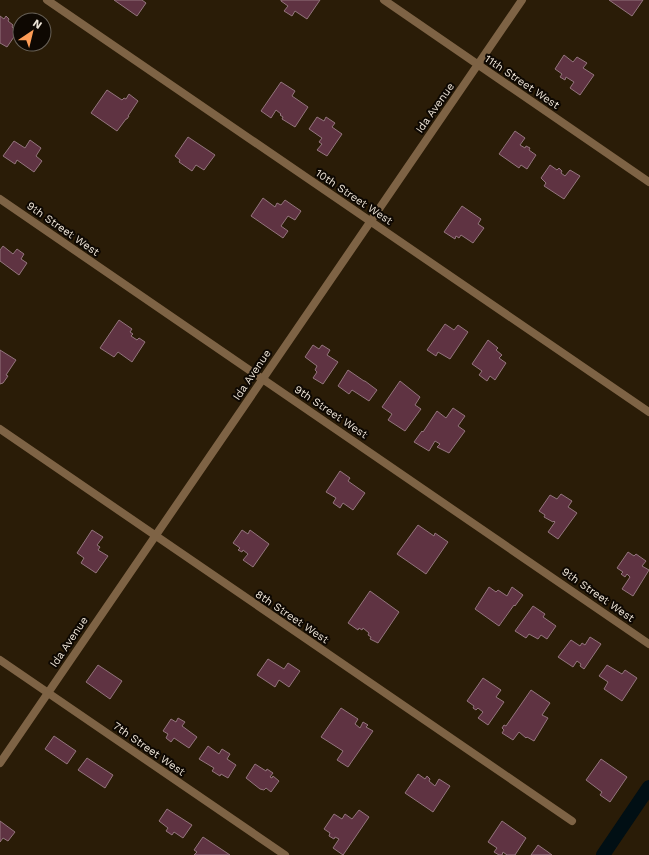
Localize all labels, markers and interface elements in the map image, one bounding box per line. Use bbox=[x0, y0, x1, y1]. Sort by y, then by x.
north arrow bbox=[12, 12, 52, 52]
text: N bbox=[30, 17, 45, 32]
street label: 11th Street West bbox=[482, 52, 562, 112]
street label: Ida Avenue bbox=[413, 80, 457, 136]
street label: 10th Street West bbox=[313, 166, 395, 228]
street label: 9th Street West bbox=[24, 199, 102, 259]
street label: Ida Avenue bbox=[230, 347, 274, 403]
street label: 9th Street West bbox=[292, 383, 370, 442]
street label: 9th Street West bbox=[559, 565, 637, 625]
street label: 8th Street West bbox=[253, 588, 331, 647]
street label: Ida Avenue bbox=[47, 614, 91, 670]
street label: 7th Street West bbox=[111, 719, 188, 779]

